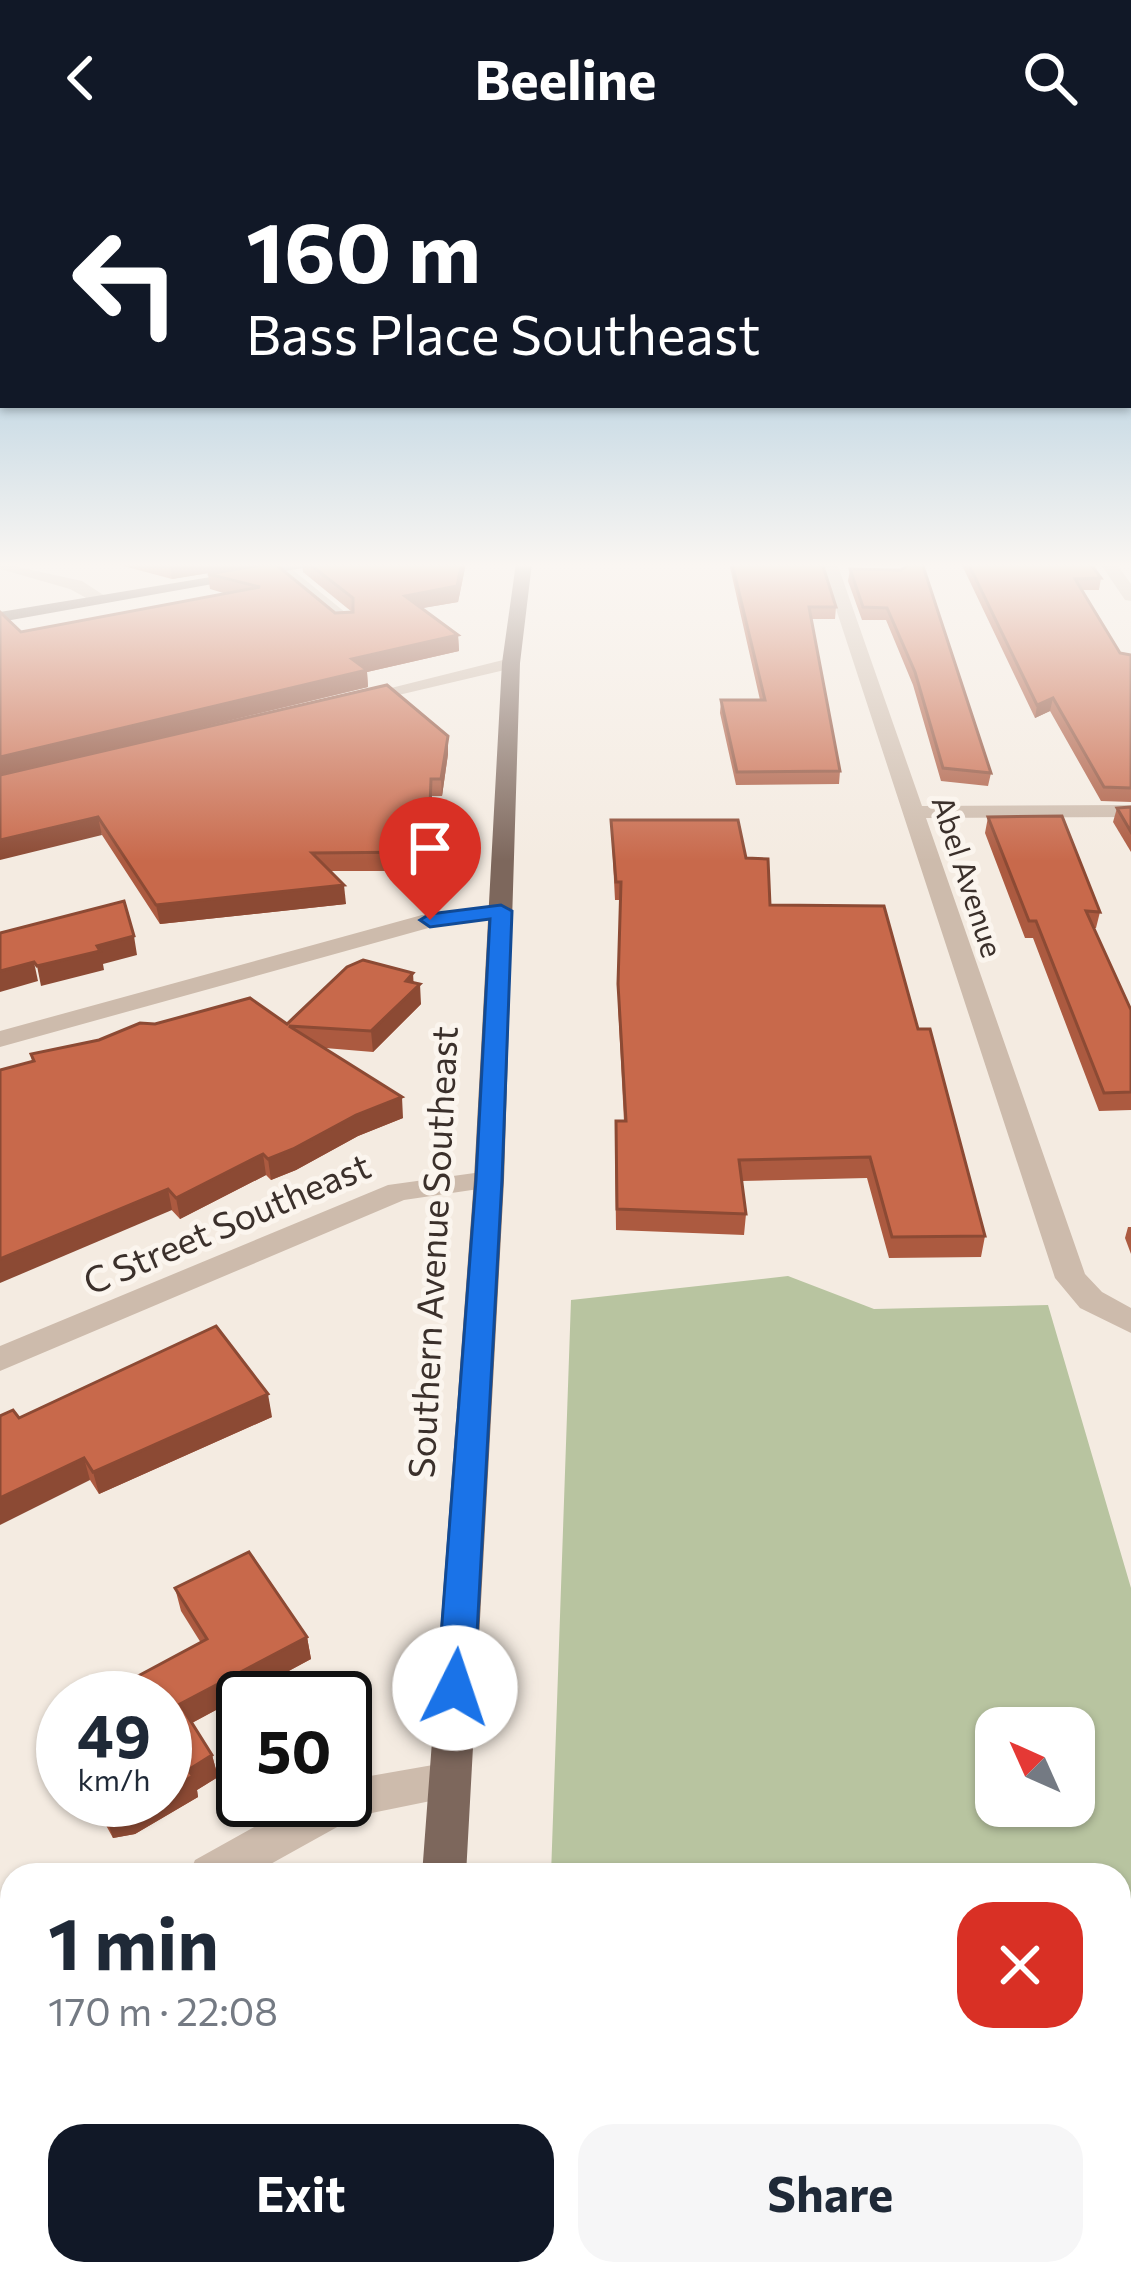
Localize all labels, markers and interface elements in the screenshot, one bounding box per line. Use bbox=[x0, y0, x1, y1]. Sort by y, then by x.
icon: back bbox=[48, 45, 114, 111]
text: Beeline bbox=[474, 45, 657, 111]
icon: search bbox=[1017, 45, 1083, 111]
text: 160 m bbox=[246, 198, 481, 300]
icon: left bbox=[48, 204, 204, 360]
text: Bass Place Southeast bbox=[246, 300, 760, 366]
street label: Abel Avenue bbox=[926, 791, 1012, 961]
pin bbox=[379, 797, 481, 920]
icon: arrive bbox=[397, 815, 463, 881]
street label: Southern Avenue Southeast bbox=[397, 1025, 465, 1479]
street label: C Street Southeast bbox=[76, 1142, 376, 1302]
position arrow bbox=[392, 1625, 518, 1751]
speed limit sign: 50 bbox=[216, 1671, 372, 1827]
text: 49 bbox=[77, 1697, 151, 1770]
north arrow bbox=[975, 1707, 1095, 1827]
map controls bbox=[975, 1707, 1095, 1827]
text: km/h bbox=[78, 1760, 150, 1797]
text: 1 min bbox=[48, 1897, 219, 1985]
button: close bbox=[957, 1902, 1083, 2028]
text: 170 m · 22:08 bbox=[48, 1986, 278, 2034]
button: Exit bbox=[48, 2124, 554, 2262]
button: Share bbox=[578, 2124, 1083, 2262]

